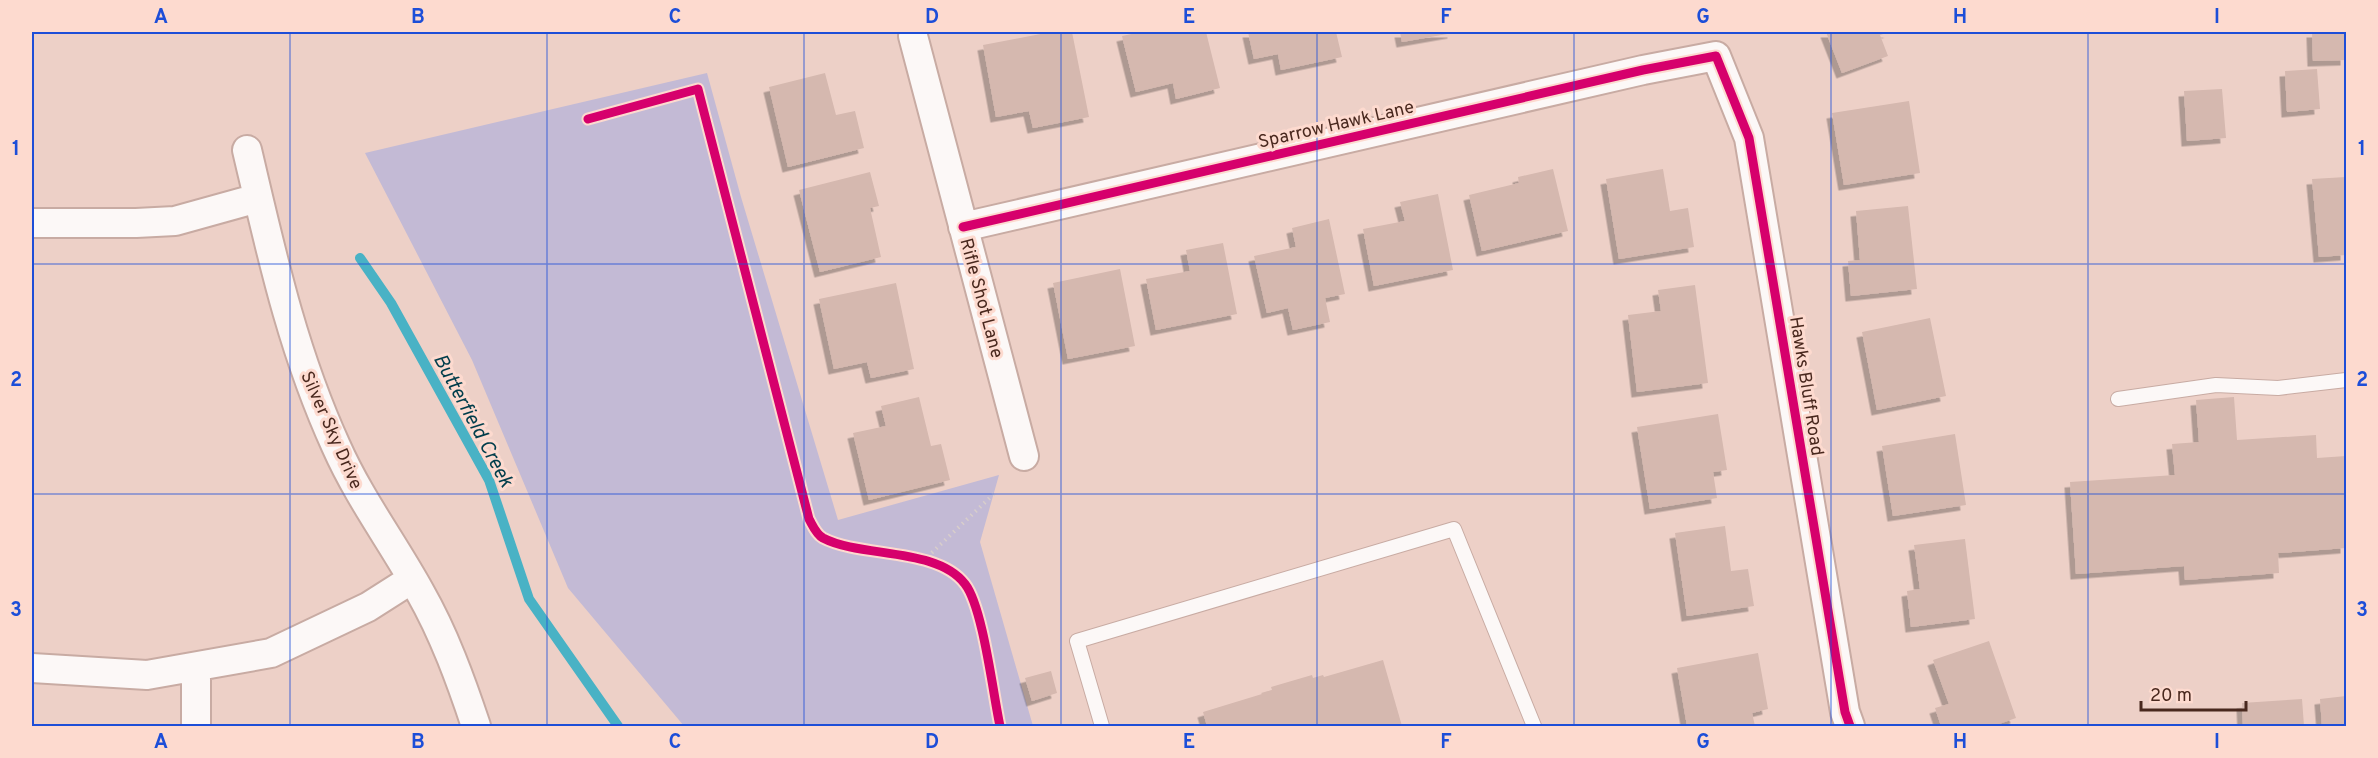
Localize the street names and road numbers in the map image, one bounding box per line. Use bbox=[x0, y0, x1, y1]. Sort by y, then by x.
street label: Sparrow Hawk Lane bbox=[1256, 96, 1416, 155]
street label: Rifle Shot Lane bbox=[954, 236, 1008, 361]
street label: Hawks Bluff Road bbox=[1783, 315, 1828, 458]
street label: Silver Sky Drive bbox=[294, 368, 367, 493]

